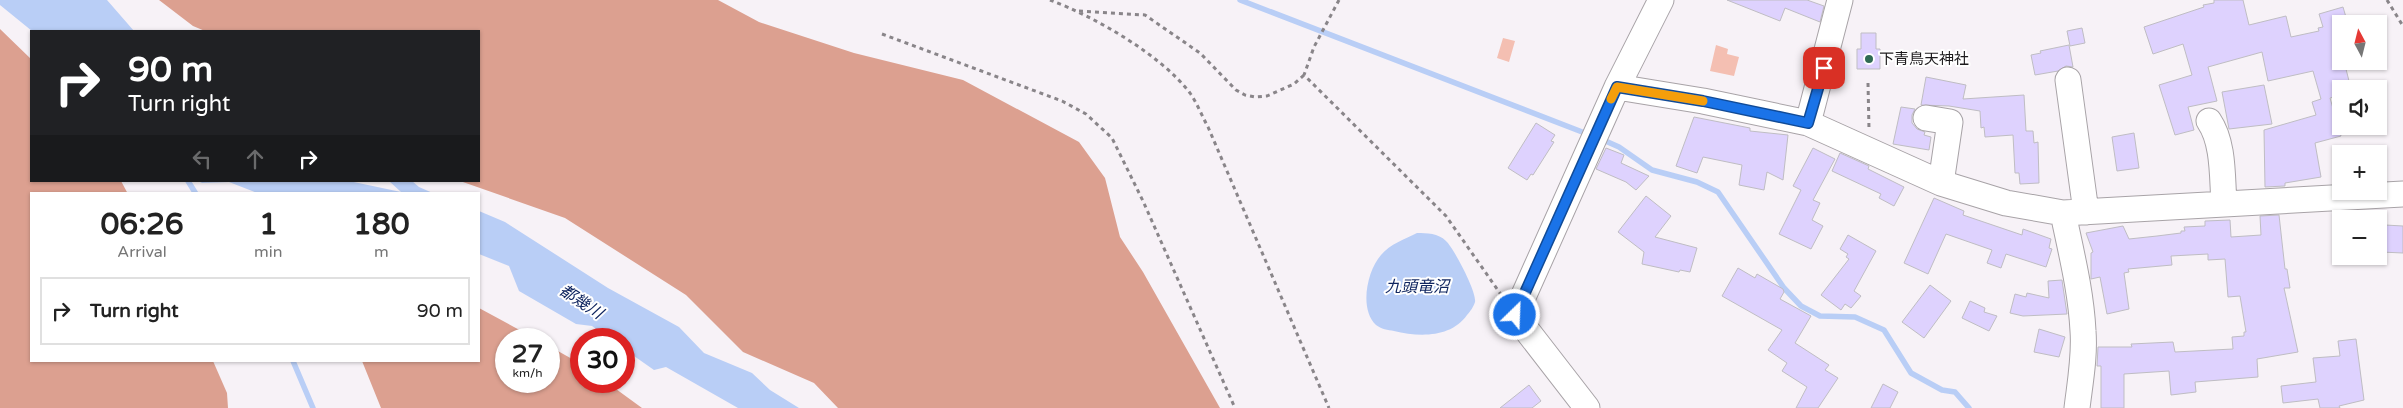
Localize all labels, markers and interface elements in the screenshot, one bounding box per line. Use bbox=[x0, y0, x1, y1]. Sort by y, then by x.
north arrow bbox=[2332, 15, 2388, 70]
map controls bbox=[2332, 15, 2387, 265]
pin bbox=[1803, 47, 1845, 89]
text: 90 m bbox=[128, 49, 213, 91]
icon: right bbox=[45, 50, 110, 115]
place label: 下青鳥天神社 bbox=[1879, 50, 1969, 68]
marker: 下青鳥天神社 bbox=[1863, 53, 1875, 65]
icon: arrive bbox=[1810, 54, 1838, 82]
button: sound bbox=[2332, 80, 2387, 135]
text: Turn right bbox=[128, 91, 230, 117]
icon: left bbox=[188, 145, 216, 173]
icon: ahead bbox=[241, 145, 269, 173]
icon: right bbox=[294, 145, 322, 173]
button: + bbox=[2332, 145, 2387, 200]
text: 06:26 bbox=[100, 206, 184, 243]
text: 1 bbox=[259, 206, 278, 243]
text: 180 bbox=[353, 206, 410, 243]
button: − bbox=[2332, 210, 2387, 265]
text: Arrival bbox=[117, 242, 167, 262]
text: min bbox=[254, 242, 283, 262]
text: m bbox=[374, 242, 389, 262]
water label: 九頭竜沼 bbox=[1385, 277, 1451, 297]
water label: 都幾川 bbox=[555, 281, 608, 325]
position arrow bbox=[1488, 288, 1540, 340]
icon: right bbox=[47, 297, 75, 325]
text: Turn right bbox=[90, 300, 178, 322]
text: 90 m bbox=[417, 300, 463, 322]
speed limit sign: 30 bbox=[570, 328, 635, 393]
text: 27 bbox=[512, 339, 543, 369]
text: km/h bbox=[512, 366, 543, 380]

